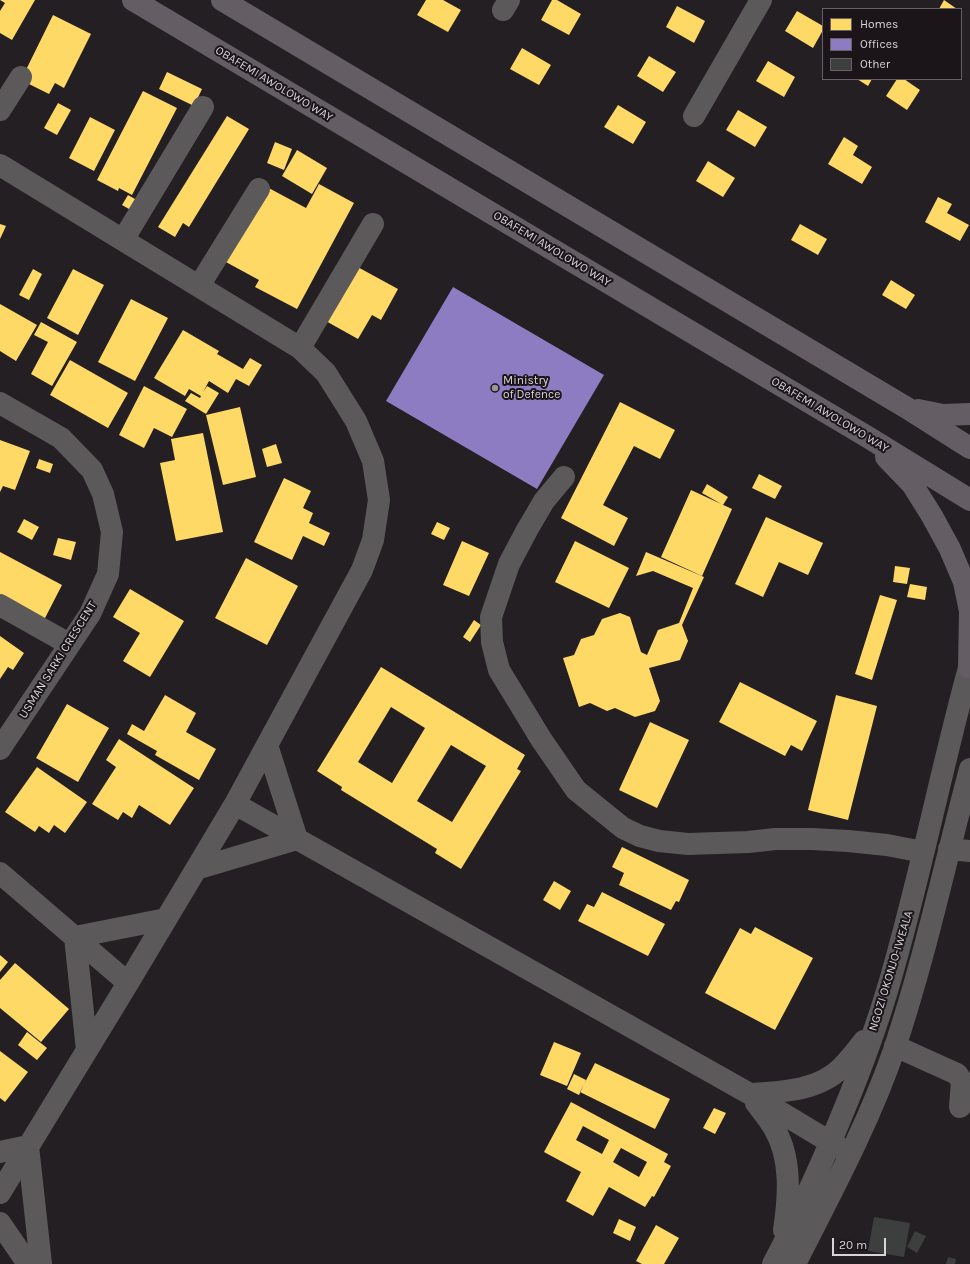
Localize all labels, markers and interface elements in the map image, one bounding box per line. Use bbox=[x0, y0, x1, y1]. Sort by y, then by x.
legend bbox=[822, 8, 962, 80]
text: Homes bbox=[860, 17, 898, 31]
text: Offices bbox=[860, 37, 898, 51]
street label: OBAFEMI AWOLOWO WAY bbox=[213, 43, 335, 125]
text: Other bbox=[860, 57, 890, 71]
street label: OBAFEMI AWOLOWO WAY bbox=[491, 208, 613, 290]
place label: Ministry of Defence bbox=[503, 374, 560, 402]
street label: OBAFEMI AWOLOWO WAY bbox=[769, 374, 891, 456]
marker: Ministry of Defence bbox=[490, 383, 500, 393]
street label: USMAN SARKI CRESCENT bbox=[16, 599, 100, 721]
street label: NGOZI OKONJO-IWEALA bbox=[866, 909, 916, 1033]
scale bar bbox=[834, 1230, 888, 1256]
text: 20 m bbox=[839, 1238, 867, 1252]

